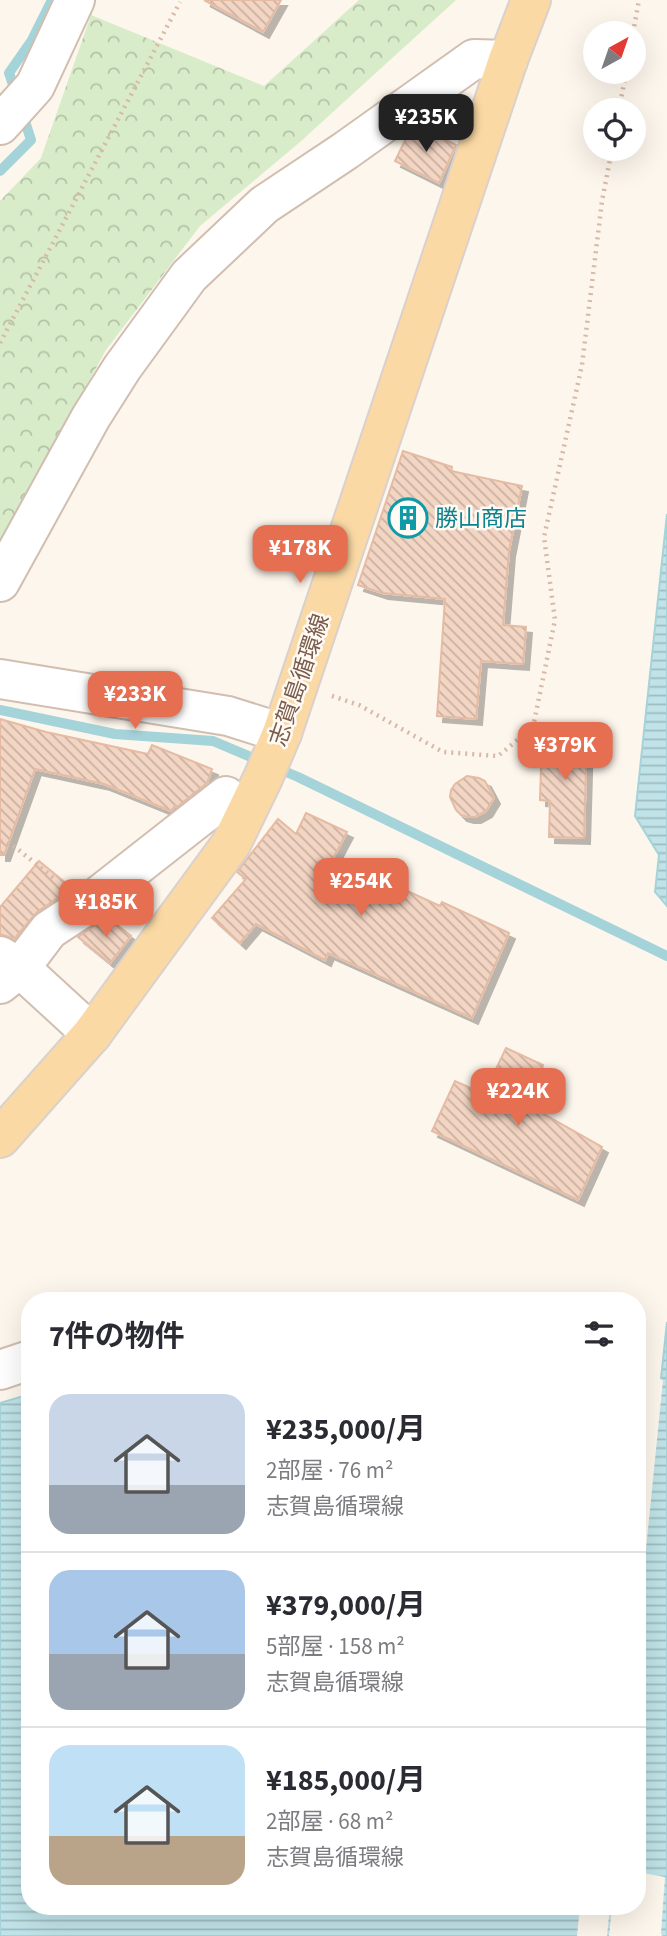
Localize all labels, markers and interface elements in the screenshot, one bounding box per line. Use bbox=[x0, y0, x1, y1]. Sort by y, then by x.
north arrow bbox=[583, 21, 646, 84]
map controls bbox=[583, 21, 646, 161]
pin: ¥235K bbox=[377, 94, 475, 154]
button: locate bbox=[583, 98, 646, 161]
text: ¥235K bbox=[395, 100, 457, 133]
building icon: 勝山商店 bbox=[387, 497, 429, 539]
place label: 勝山商店 bbox=[435, 502, 527, 535]
pin: ¥178K bbox=[251, 526, 349, 585]
text: ¥178K bbox=[269, 531, 331, 564]
street label: 志賀島循環線 bbox=[261, 610, 338, 751]
pin: ¥233K bbox=[86, 672, 184, 731]
text: ¥233K bbox=[104, 677, 166, 710]
pin: ¥379K bbox=[516, 722, 614, 782]
text: ¥379K bbox=[534, 728, 596, 761]
pin: ¥254K bbox=[312, 858, 410, 918]
text: ¥254K bbox=[330, 864, 392, 897]
pin: ¥185K bbox=[57, 880, 155, 939]
text: ¥185K bbox=[75, 885, 137, 918]
pin: ¥224K bbox=[469, 1068, 567, 1128]
text: ¥224K bbox=[487, 1074, 549, 1107]
text: 7件の物件 bbox=[49, 1315, 185, 1358]
icon: filters bbox=[580, 1315, 618, 1353]
text: ¥235,000/月 bbox=[266, 1408, 426, 1451]
icon: home bbox=[105, 1422, 189, 1506]
text: 2部屋 · 76 m² bbox=[266, 1454, 393, 1487]
text: 志賀島循環線 bbox=[266, 1490, 404, 1523]
text: ¥379,000/月 bbox=[266, 1584, 426, 1627]
icon: home bbox=[105, 1598, 189, 1682]
text: 5部屋 · 158 m² bbox=[266, 1630, 405, 1663]
text: 志賀島循環線 bbox=[266, 1666, 404, 1699]
text: ¥185,000/月 bbox=[266, 1759, 426, 1802]
icon: home bbox=[105, 1773, 189, 1857]
text: 2部屋 · 68 m² bbox=[266, 1805, 393, 1838]
text: 志賀島循環線 bbox=[266, 1841, 404, 1874]

